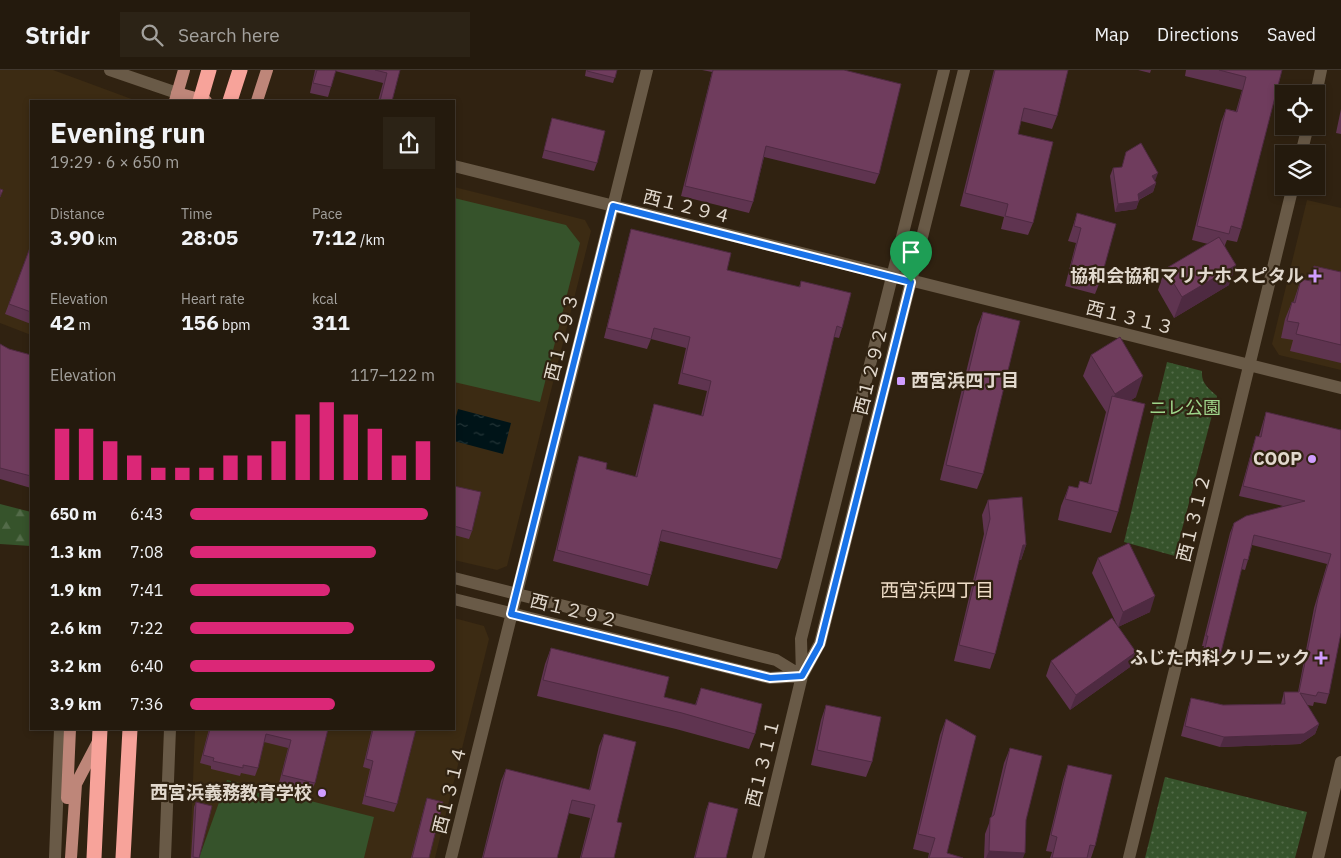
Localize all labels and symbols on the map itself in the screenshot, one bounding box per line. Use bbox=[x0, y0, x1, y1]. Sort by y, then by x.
street label: 西１２９４ bbox=[641, 184, 734, 229]
pin bbox=[890, 231, 932, 282]
place label: 協和会協和マリナホスピタル bbox=[1070, 264, 1304, 287]
marker: 協和会協和マリナホスピタル bbox=[1308, 269, 1322, 283]
street label: 西１２９３ bbox=[539, 290, 584, 383]
street label: 西１３１３ bbox=[1084, 295, 1177, 340]
street label: 西１２９２ bbox=[848, 324, 893, 417]
place label: 西宮浜四丁目 bbox=[911, 369, 1019, 392]
marker: 西宮浜四丁目 bbox=[895, 375, 907, 387]
park label: ニレ公園 bbox=[1149, 396, 1221, 419]
place label: COOP bbox=[1253, 447, 1302, 470]
marker: COOP bbox=[1306, 453, 1318, 465]
street label: 西１３１２ bbox=[1171, 471, 1216, 564]
district label: 西宮浜四丁目 bbox=[880, 578, 994, 602]
street label: 西１２９２ bbox=[528, 588, 621, 633]
place label: ふじた内科クリニック bbox=[1130, 646, 1310, 669]
marker: ふじた内科クリニック bbox=[1314, 651, 1328, 665]
street label: 西１３１１ bbox=[740, 716, 785, 809]
street label: 西１３１４ bbox=[427, 743, 472, 836]
place label: 西宮浜義務教育学校 bbox=[150, 781, 312, 804]
marker: 西宮浜義務教育学校 bbox=[316, 787, 328, 799]

